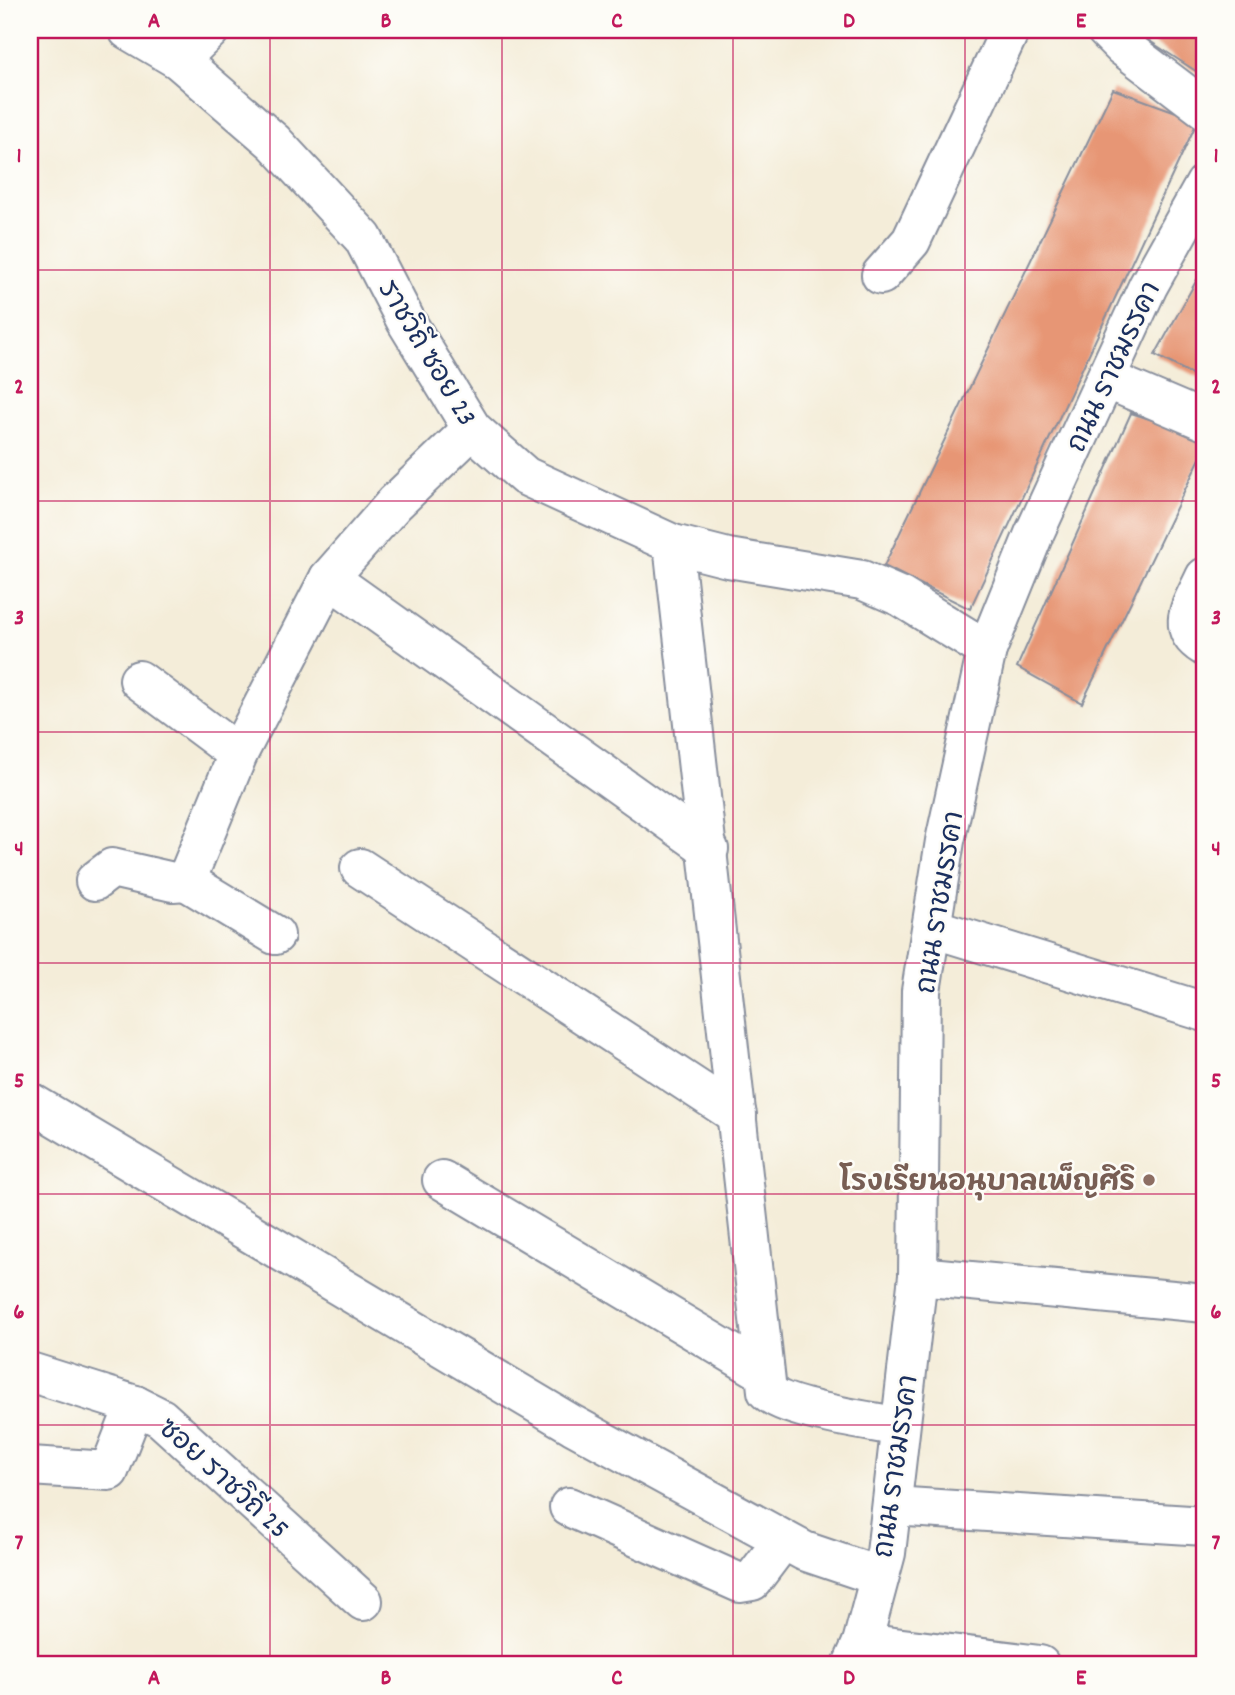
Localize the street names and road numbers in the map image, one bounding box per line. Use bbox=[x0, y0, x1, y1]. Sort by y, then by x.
street label: ราชวิถี ซอย 23 bbox=[365, 273, 486, 435]
street label: ถนน ราชมรรคา bbox=[1059, 276, 1174, 460]
street label: ถนน ราชมรรคา bbox=[909, 809, 977, 997]
street label: ถนน ราชมรรคา bbox=[866, 1373, 932, 1561]
street label: ซอย ราชวิถี 25 bbox=[147, 1409, 297, 1551]

